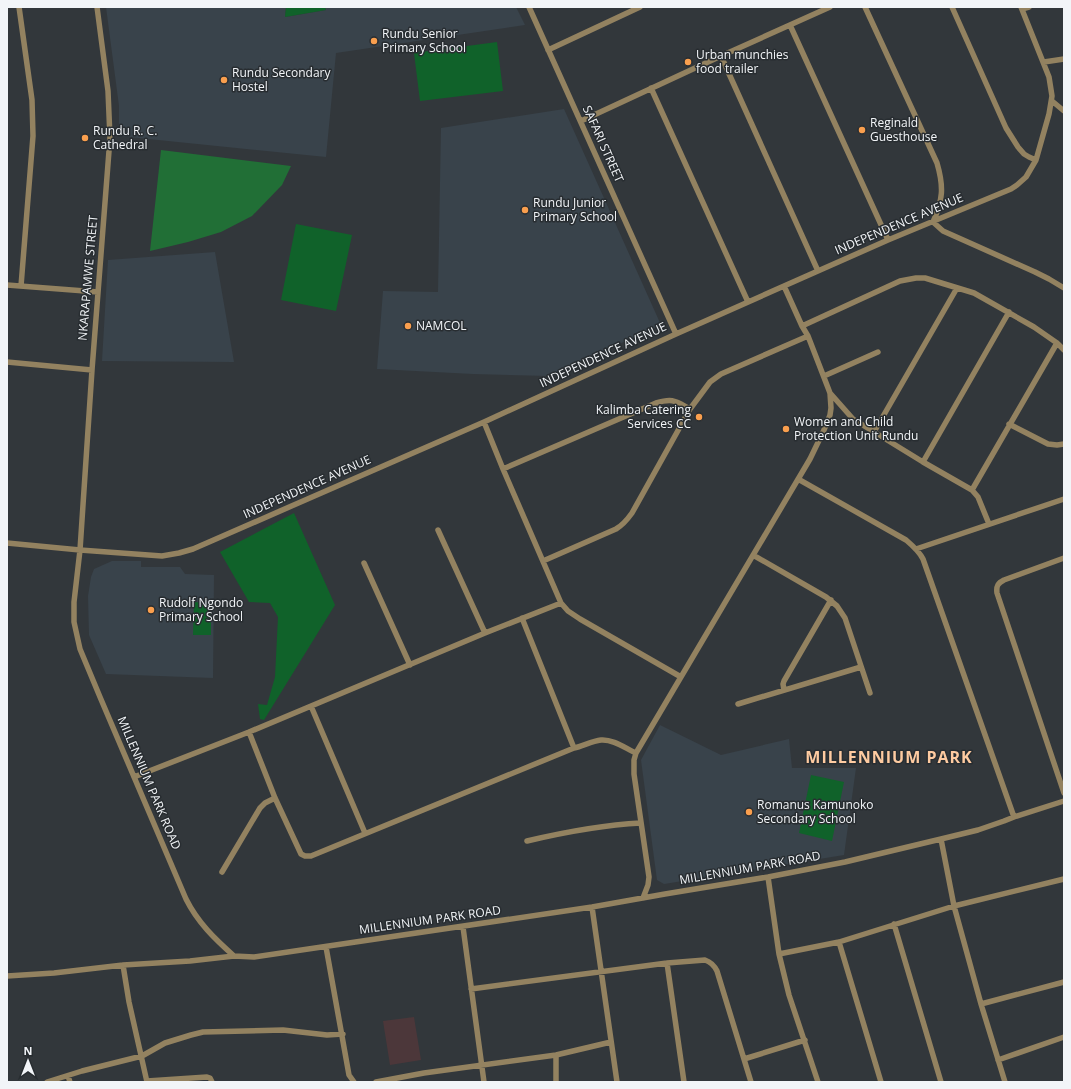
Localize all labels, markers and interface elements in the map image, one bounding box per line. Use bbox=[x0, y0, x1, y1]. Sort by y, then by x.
place label: Rundu Senior Primary School bbox=[382, 25, 466, 56]
marker: Rundu Senior Primary School bbox=[369, 36, 379, 46]
place label: Urban munchies food trailer bbox=[696, 46, 789, 77]
marker: Urban munchies food trailer bbox=[683, 57, 693, 67]
place label: Rundu Secondary Hostel bbox=[232, 64, 332, 95]
marker: Rundu Secondary Hostel bbox=[219, 75, 229, 85]
street label: SAFARI STREET bbox=[579, 103, 628, 185]
place label: Reginald Guesthouse bbox=[870, 114, 937, 145]
place label: Rundu R. C. Cathedral bbox=[93, 122, 157, 153]
marker: Reginald Guesthouse bbox=[857, 125, 867, 135]
marker: Rundu R. C. Cathedral bbox=[80, 133, 90, 143]
street label: INDEPENDENCE AVENUE bbox=[832, 189, 966, 258]
place label: Rundu Junior Primary School bbox=[533, 194, 617, 225]
marker: Rundu Junior Primary School bbox=[520, 205, 530, 215]
street label: NKARAPAMWE STREET bbox=[74, 214, 101, 341]
place label: NAMCOL bbox=[416, 317, 467, 334]
street label: INDEPENDENCE AVENUE bbox=[537, 318, 669, 391]
marker: NAMCOL bbox=[403, 321, 413, 331]
place label: Kalimba Catering Services CC bbox=[596, 401, 691, 432]
marker: Kalimba Catering Services CC bbox=[694, 412, 704, 422]
place label: Women and Child Protection Unit Rundu bbox=[794, 413, 918, 444]
marker: Women and Child Protection Unit Rundu bbox=[781, 424, 791, 434]
street label: INDEPENDENCE AVENUE bbox=[240, 451, 373, 522]
place label: Rudolf Ngondo Primary School bbox=[159, 594, 243, 625]
marker: Rudolf Ngondo Primary School bbox=[146, 605, 156, 615]
street label: MILLENNIUM PARK ROAD bbox=[114, 714, 185, 852]
district label: MILLENNIUM PARK bbox=[805, 746, 973, 768]
place label: Romanus Kamunoko Secondary School bbox=[757, 796, 874, 827]
marker: Romanus Kamunoko Secondary School bbox=[744, 807, 754, 817]
street label: MILLENNIUM PARK ROAD bbox=[678, 847, 822, 888]
street label: MILLENNIUM PARK ROAD bbox=[358, 901, 502, 938]
north arrow bbox=[8, 1041, 48, 1081]
text: N bbox=[24, 1043, 32, 1058]

